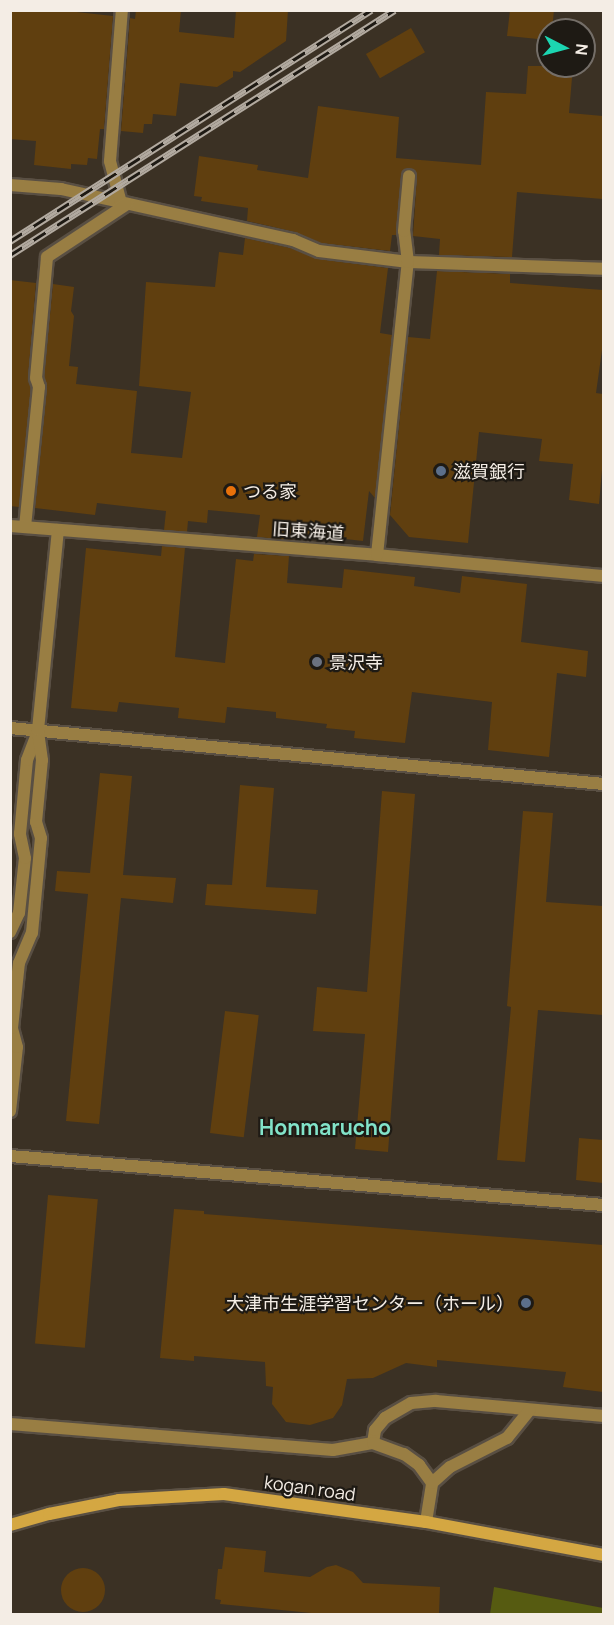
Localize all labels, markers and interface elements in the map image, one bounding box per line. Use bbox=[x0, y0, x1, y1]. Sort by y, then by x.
north arrow bbox=[536, 18, 596, 78]
text: N bbox=[570, 43, 593, 57]
place label: 滋賀銀行 bbox=[453, 460, 525, 482]
marker: 滋賀銀行 bbox=[434, 464, 448, 478]
place label: つる家 bbox=[243, 480, 297, 502]
marker: つる家 bbox=[224, 484, 238, 498]
street label: 旧東海道 bbox=[271, 518, 345, 544]
place label: 景沢寺 bbox=[329, 651, 383, 673]
marker: 景沢寺 bbox=[310, 655, 324, 669]
district label: Honmarucho bbox=[259, 1114, 391, 1140]
place label: 大津市生涯学習センター（ホール） bbox=[226, 1292, 514, 1314]
marker: 大津市生涯学習センター（ホール） bbox=[519, 1296, 533, 1310]
street label: kogan road bbox=[263, 1471, 357, 1505]

